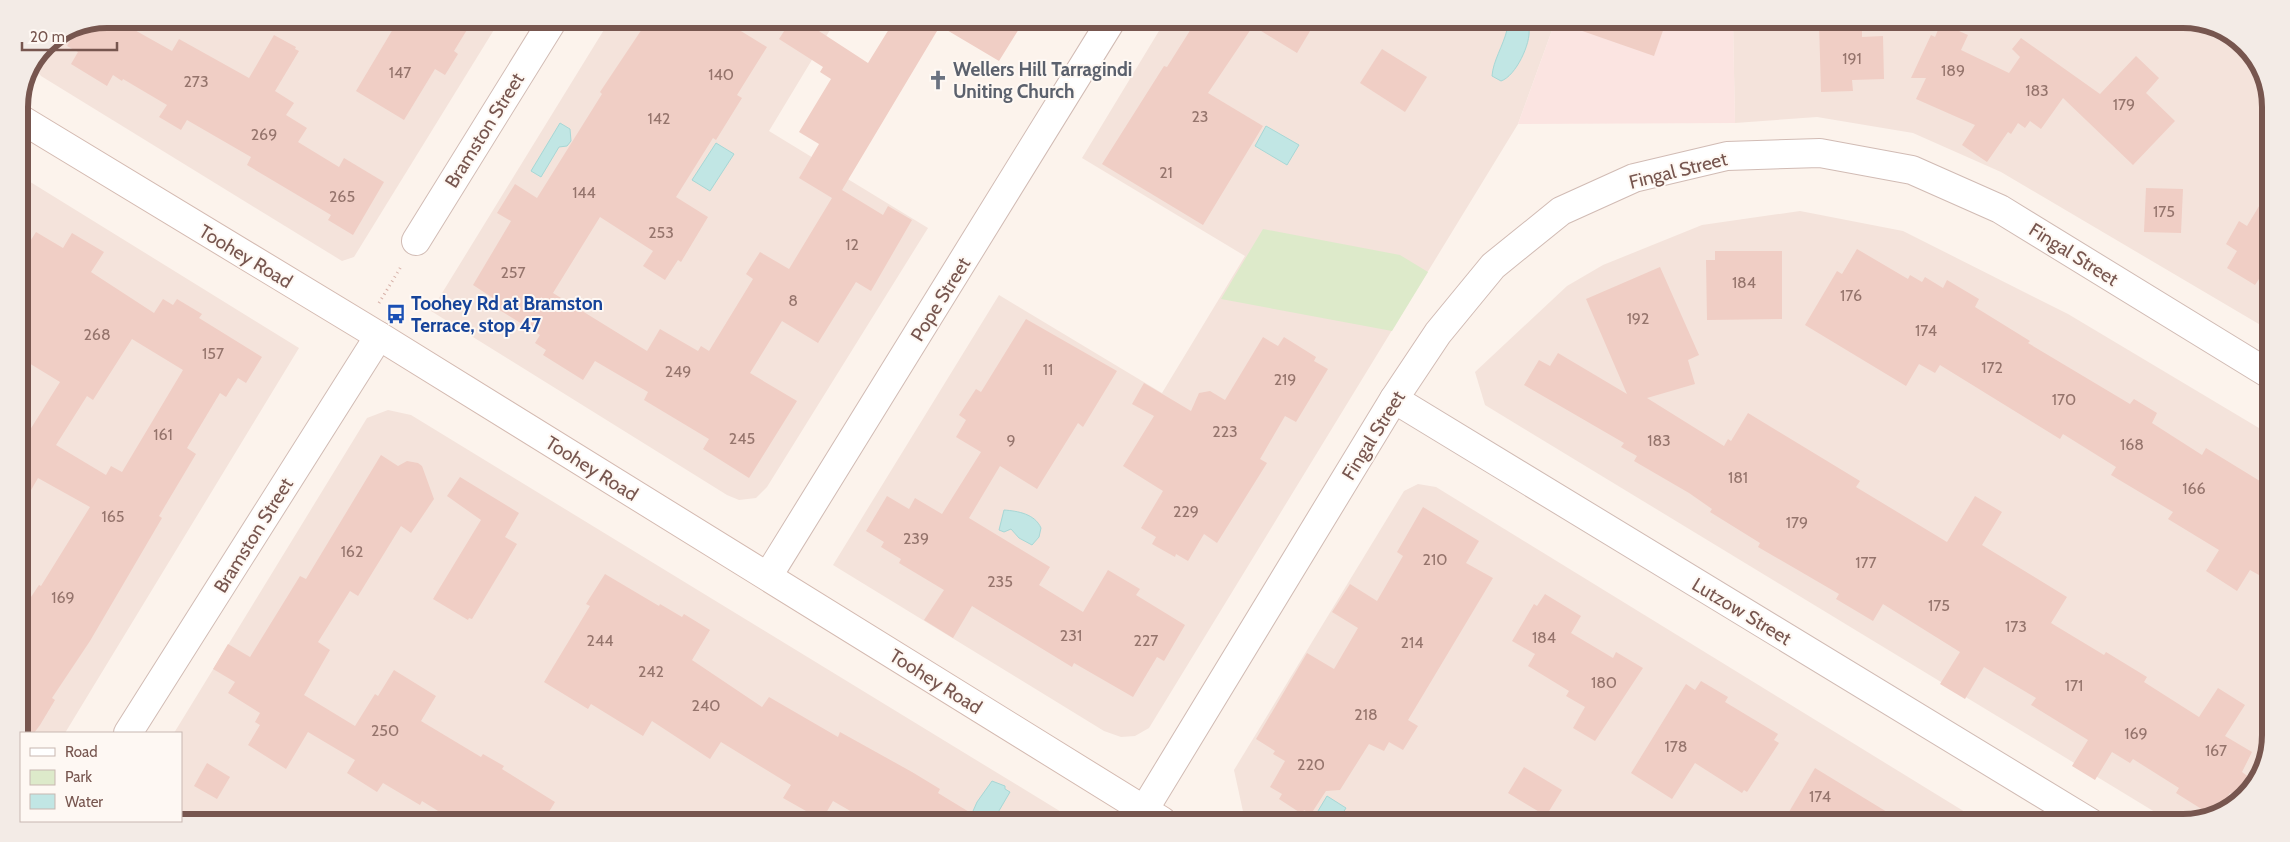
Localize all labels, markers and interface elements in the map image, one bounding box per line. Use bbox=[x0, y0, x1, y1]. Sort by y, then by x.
scale bar bbox=[22, 20, 118, 52]
text: 20 m bbox=[30, 28, 65, 46]
house number: 191 bbox=[1842, 49, 1862, 68]
place label: Wellers Hill Tarragindi Uniting Church bbox=[953, 58, 1132, 103]
house number: 189 bbox=[1941, 61, 1965, 80]
house number: 147 bbox=[389, 63, 411, 82]
house number: 140 bbox=[708, 65, 734, 84]
street label: Bramston Street bbox=[440, 68, 529, 192]
church icon: Wellers Hill Tarragindi Uniting Church bbox=[927, 69, 949, 91]
house number: 273 bbox=[183, 72, 209, 91]
house number: 183 bbox=[2025, 81, 2049, 100]
house number: 179 bbox=[2113, 95, 2135, 114]
house number: 23 bbox=[1191, 107, 1209, 126]
house number: 142 bbox=[648, 109, 670, 128]
house number: 269 bbox=[251, 125, 277, 144]
street label: Fingal Street bbox=[1627, 147, 1730, 194]
house number: 21 bbox=[1159, 163, 1173, 182]
house number: 144 bbox=[572, 183, 596, 202]
house number: 265 bbox=[329, 187, 355, 206]
house number: 175 bbox=[2153, 202, 2175, 221]
street label: Fingal Street bbox=[2025, 218, 2123, 291]
street label: Toohey Road bbox=[195, 220, 296, 293]
house number: 253 bbox=[648, 223, 674, 242]
house number: 12 bbox=[845, 235, 859, 254]
street label: Pope Street bbox=[906, 253, 976, 345]
house number: 257 bbox=[500, 263, 526, 282]
house number: 184 bbox=[1732, 273, 1756, 292]
house number: 176 bbox=[1840, 286, 1862, 305]
house number: 8 bbox=[788, 291, 798, 310]
place label: Toohey Rd at Bramston Terrace, stop 47 bbox=[411, 292, 603, 337]
bus stop icon: Toohey Rd at Bramston Terrace, stop 47 bbox=[385, 303, 407, 325]
house number: 192 bbox=[1627, 309, 1649, 328]
house number: 174 bbox=[1915, 321, 1937, 340]
house number: 268 bbox=[83, 325, 111, 344]
house number: 157 bbox=[202, 344, 224, 363]
house number: 172 bbox=[1981, 358, 2003, 377]
house number: 11 bbox=[1043, 360, 1053, 379]
house number: 249 bbox=[665, 362, 691, 381]
house number: 219 bbox=[1274, 370, 1296, 389]
street label: Fingal Street bbox=[1337, 386, 1410, 484]
house number: 170 bbox=[2052, 390, 2076, 409]
house number: 223 bbox=[1212, 422, 1238, 441]
house number: 161 bbox=[153, 425, 173, 444]
house number: 245 bbox=[729, 429, 755, 448]
street label: Toohey Road bbox=[541, 431, 642, 506]
house number: 9 bbox=[1006, 431, 1016, 450]
house number: 183 bbox=[1647, 431, 1671, 450]
house number: 168 bbox=[2120, 435, 2144, 454]
house number: 181 bbox=[1728, 468, 1748, 487]
street label: Bramston Street bbox=[209, 473, 298, 597]
house number: 166 bbox=[2182, 479, 2206, 498]
house number: 229 bbox=[1173, 502, 1199, 521]
house number: 165 bbox=[102, 507, 124, 526]
house number: 179 bbox=[1786, 513, 1808, 532]
house number: 239 bbox=[903, 529, 929, 548]
house number: 162 bbox=[341, 542, 363, 561]
house number: 210 bbox=[1423, 550, 1447, 569]
house number: 177 bbox=[1855, 553, 1877, 572]
house number: 235 bbox=[987, 572, 1013, 591]
street label: Lutzow Street bbox=[1688, 573, 1796, 650]
house number: 169 bbox=[51, 588, 75, 607]
house number: 175 bbox=[1928, 596, 1950, 615]
house number: 173 bbox=[2005, 617, 2027, 636]
house number: 231 bbox=[1060, 626, 1082, 645]
house number: 184 bbox=[1532, 628, 1556, 647]
house number: 244 bbox=[587, 631, 613, 650]
house number: 227 bbox=[1134, 631, 1158, 650]
house number: 214 bbox=[1401, 633, 1423, 652]
street label: Toohey Road bbox=[885, 644, 986, 719]
house number: 242 bbox=[638, 662, 664, 681]
house number: 180 bbox=[1591, 673, 1617, 692]
house number: 171 bbox=[2065, 676, 2083, 695]
house number: 240 bbox=[692, 696, 720, 715]
house number: 218 bbox=[1354, 705, 1378, 724]
house number: 250 bbox=[371, 721, 399, 740]
house number: 169 bbox=[2124, 724, 2148, 743]
legend bbox=[20, 732, 182, 822]
house number: 178 bbox=[1665, 737, 1687, 756]
house number: 167 bbox=[2205, 741, 2227, 760]
text: Road bbox=[65, 743, 98, 761]
house number: 220 bbox=[1297, 755, 1325, 774]
text: Park bbox=[65, 768, 92, 786]
house number: 174 bbox=[1809, 787, 1831, 806]
text: Water bbox=[65, 793, 103, 811]

